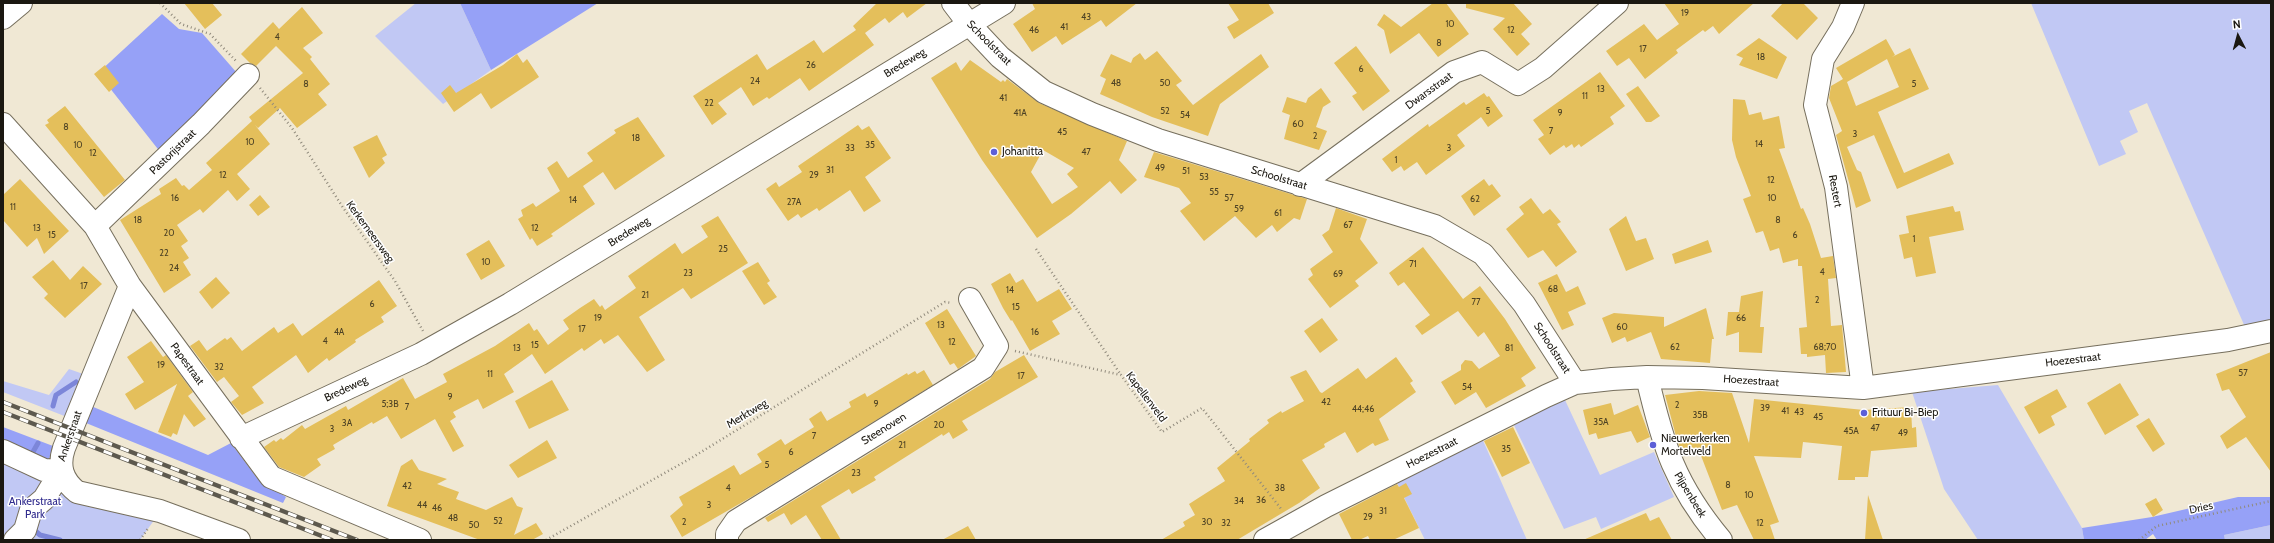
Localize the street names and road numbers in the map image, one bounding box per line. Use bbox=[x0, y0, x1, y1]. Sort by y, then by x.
street label: Schoolstraat bbox=[964, 18, 1014, 68]
street label: Bredeweg bbox=[882, 45, 928, 81]
street label: Dwarsstraat bbox=[1403, 69, 1455, 113]
street label: Pastorijstraat bbox=[147, 127, 199, 177]
street label: Schoolstraat bbox=[1249, 163, 1309, 193]
street label: Restert bbox=[1825, 174, 1845, 208]
street label: Kerkemeersweg bbox=[343, 198, 397, 266]
street label: Bredeweg bbox=[606, 214, 652, 250]
street label: Schoolstraat bbox=[1531, 320, 1573, 376]
street label: Papestraat bbox=[167, 340, 207, 388]
street label: Hoezestraat bbox=[2045, 350, 2101, 370]
street label: Kapellenveld bbox=[1123, 369, 1169, 425]
street label: Hoezestraat bbox=[1723, 372, 1779, 390]
street label: Bredeweg bbox=[322, 373, 370, 405]
street label: Merktweg bbox=[724, 397, 770, 431]
street label: Ankerstraat bbox=[55, 409, 85, 463]
street label: Steenoven bbox=[859, 410, 909, 448]
street label: Hoezestraat bbox=[1404, 434, 1460, 472]
street label: Pijpenbeek bbox=[1671, 470, 1709, 520]
street label: Dries bbox=[2188, 499, 2214, 517]

